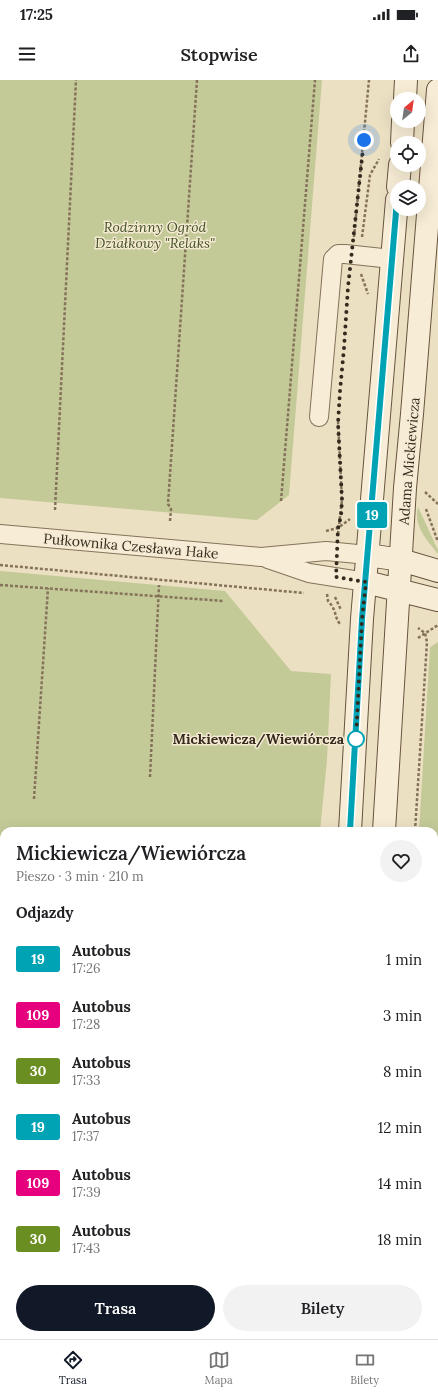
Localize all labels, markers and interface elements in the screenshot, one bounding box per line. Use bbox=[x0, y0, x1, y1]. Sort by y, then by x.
text: 17:25 bbox=[20, 5, 53, 24]
icon: menu bbox=[16, 43, 38, 65]
text: Stopwise bbox=[180, 43, 258, 66]
icon: share bbox=[400, 43, 422, 65]
north arrow bbox=[390, 92, 426, 128]
map controls bbox=[390, 92, 426, 216]
your location bbox=[354, 130, 374, 150]
button: locate bbox=[390, 136, 426, 172]
button: layers bbox=[390, 180, 426, 216]
park label: Rodzinny Ogród Działkowy "Relaks" bbox=[95, 218, 215, 252]
street label: Adama Mickiewicza bbox=[394, 397, 424, 526]
line badge: 19 bbox=[354, 502, 390, 528]
text: 19 bbox=[365, 506, 379, 524]
street label: Pułkownika Czesława Hake bbox=[43, 529, 220, 563]
place label: Mickiewicza/Wiewiórcza bbox=[173, 730, 345, 748]
marker: Mickiewicza/Wiewiórcza bbox=[347, 730, 365, 748]
button: heart bbox=[380, 840, 422, 882]
text: Mickiewicza/Wiewiórcza bbox=[16, 841, 246, 865]
text: Pieszo · 3 min · 210 m bbox=[16, 868, 144, 885]
text: Odjazdy bbox=[16, 903, 74, 922]
text: Autobus bbox=[72, 941, 131, 960]
text: 19 bbox=[31, 950, 45, 968]
text: 1 min bbox=[386, 950, 422, 969]
text: 17:26 bbox=[72, 960, 100, 977]
text: Autobus bbox=[72, 997, 131, 1016]
text: 109 bbox=[27, 1006, 49, 1024]
text: 3 min bbox=[383, 1006, 422, 1025]
text: 17:28 bbox=[72, 1016, 100, 1033]
text: Autobus bbox=[72, 1053, 131, 1072]
text: 30 bbox=[30, 1062, 46, 1080]
text: 8 min bbox=[383, 1062, 422, 1081]
text: 17:33 bbox=[72, 1072, 100, 1089]
text: Autobus bbox=[72, 1109, 131, 1128]
text: 19 bbox=[31, 1118, 45, 1136]
text: 12 min bbox=[378, 1118, 422, 1137]
text: 17:37 bbox=[72, 1128, 99, 1145]
text: Autobus bbox=[72, 1165, 131, 1184]
text: 109 bbox=[27, 1174, 49, 1192]
text: 14 min bbox=[378, 1174, 422, 1193]
text: 17:39 bbox=[72, 1184, 101, 1201]
text: Autobus bbox=[72, 1221, 131, 1240]
text: 30 bbox=[30, 1230, 46, 1248]
text: 18 min bbox=[377, 1230, 422, 1249]
text: 17:43 bbox=[72, 1240, 100, 1257]
button: Trasa bbox=[16, 1285, 215, 1331]
button: Bilety bbox=[223, 1285, 422, 1331]
tab: Trasa bbox=[59, 1349, 87, 1387]
tab: Mapa bbox=[205, 1349, 233, 1387]
tab: Bilety bbox=[350, 1349, 379, 1387]

